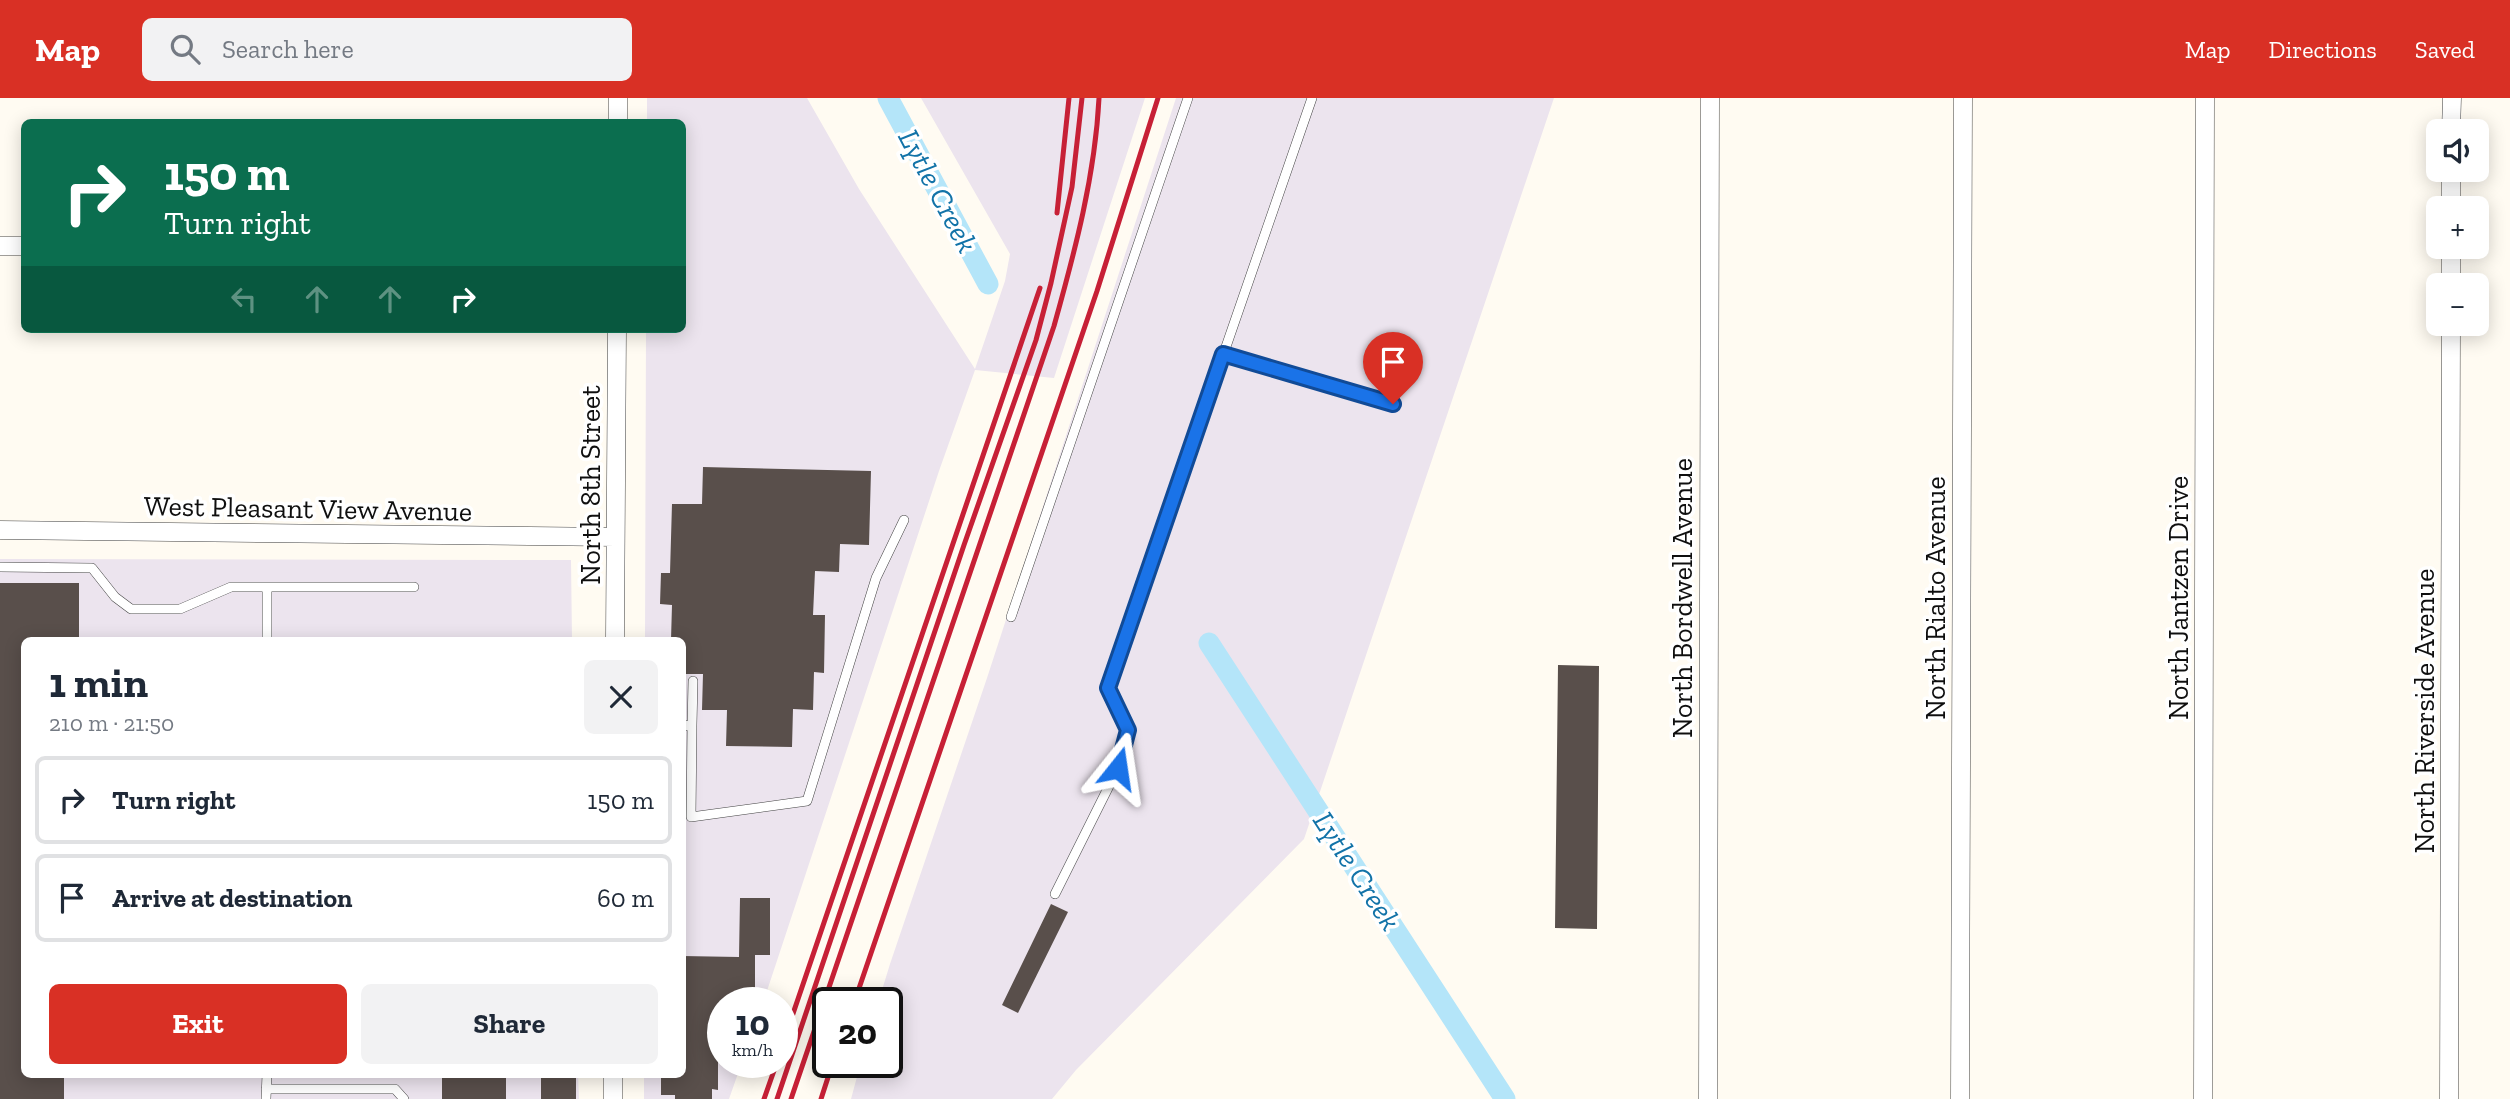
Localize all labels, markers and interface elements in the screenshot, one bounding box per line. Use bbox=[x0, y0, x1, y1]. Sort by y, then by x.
search box bbox=[142, 18, 632, 81]
text: Map bbox=[35, 30, 100, 69]
icon: search bbox=[166, 30, 204, 68]
text: Search here bbox=[222, 33, 354, 65]
text: Map bbox=[2185, 35, 2231, 64]
text: Directions bbox=[2269, 35, 2377, 64]
text: Saved bbox=[2415, 35, 2475, 64]
map controls bbox=[2426, 119, 2489, 336]
button: sound bbox=[2426, 119, 2489, 182]
water label: Lytle Creek bbox=[891, 123, 985, 259]
text: 150 m bbox=[164, 144, 290, 203]
icon: right bbox=[49, 147, 140, 238]
button: + bbox=[2426, 196, 2489, 259]
text: Turn right bbox=[164, 204, 311, 242]
button: − bbox=[2426, 273, 2489, 336]
icon: left bbox=[225, 280, 263, 318]
icon: ahead bbox=[298, 280, 336, 318]
icon: ahead bbox=[371, 280, 409, 318]
icon: right bbox=[444, 280, 482, 318]
pin bbox=[1363, 332, 1423, 404]
icon: arrive bbox=[1374, 343, 1412, 381]
street label: North 8th Street bbox=[574, 385, 607, 585]
street label: North Bordwell Avenue bbox=[1666, 458, 1699, 738]
street label: North Rialto Avenue bbox=[1919, 476, 1952, 720]
street label: North Jantzen Drive bbox=[2162, 476, 2195, 720]
street label: West Pleasant View Avenue bbox=[144, 489, 472, 528]
street label: North Riverside Avenue bbox=[2408, 569, 2441, 853]
text: 1 min bbox=[49, 657, 148, 708]
button: close bbox=[584, 660, 658, 734]
text: 210 m · 21:50 bbox=[49, 709, 174, 737]
position arrow bbox=[1081, 731, 1155, 805]
icon: right bbox=[53, 781, 91, 819]
text: Turn right bbox=[112, 784, 235, 816]
text: 150 m bbox=[587, 784, 654, 816]
water label: Lytle Creek bbox=[1305, 805, 1409, 937]
icon: arrive bbox=[53, 879, 91, 917]
text: Arrive at destination bbox=[112, 882, 352, 914]
text: 60 m bbox=[597, 882, 654, 914]
button: Exit bbox=[49, 984, 347, 1064]
button: Share bbox=[361, 984, 658, 1064]
speed limit sign: 20 bbox=[812, 987, 903, 1078]
text: 10 bbox=[735, 1002, 770, 1044]
text: km/h bbox=[732, 1039, 773, 1061]

